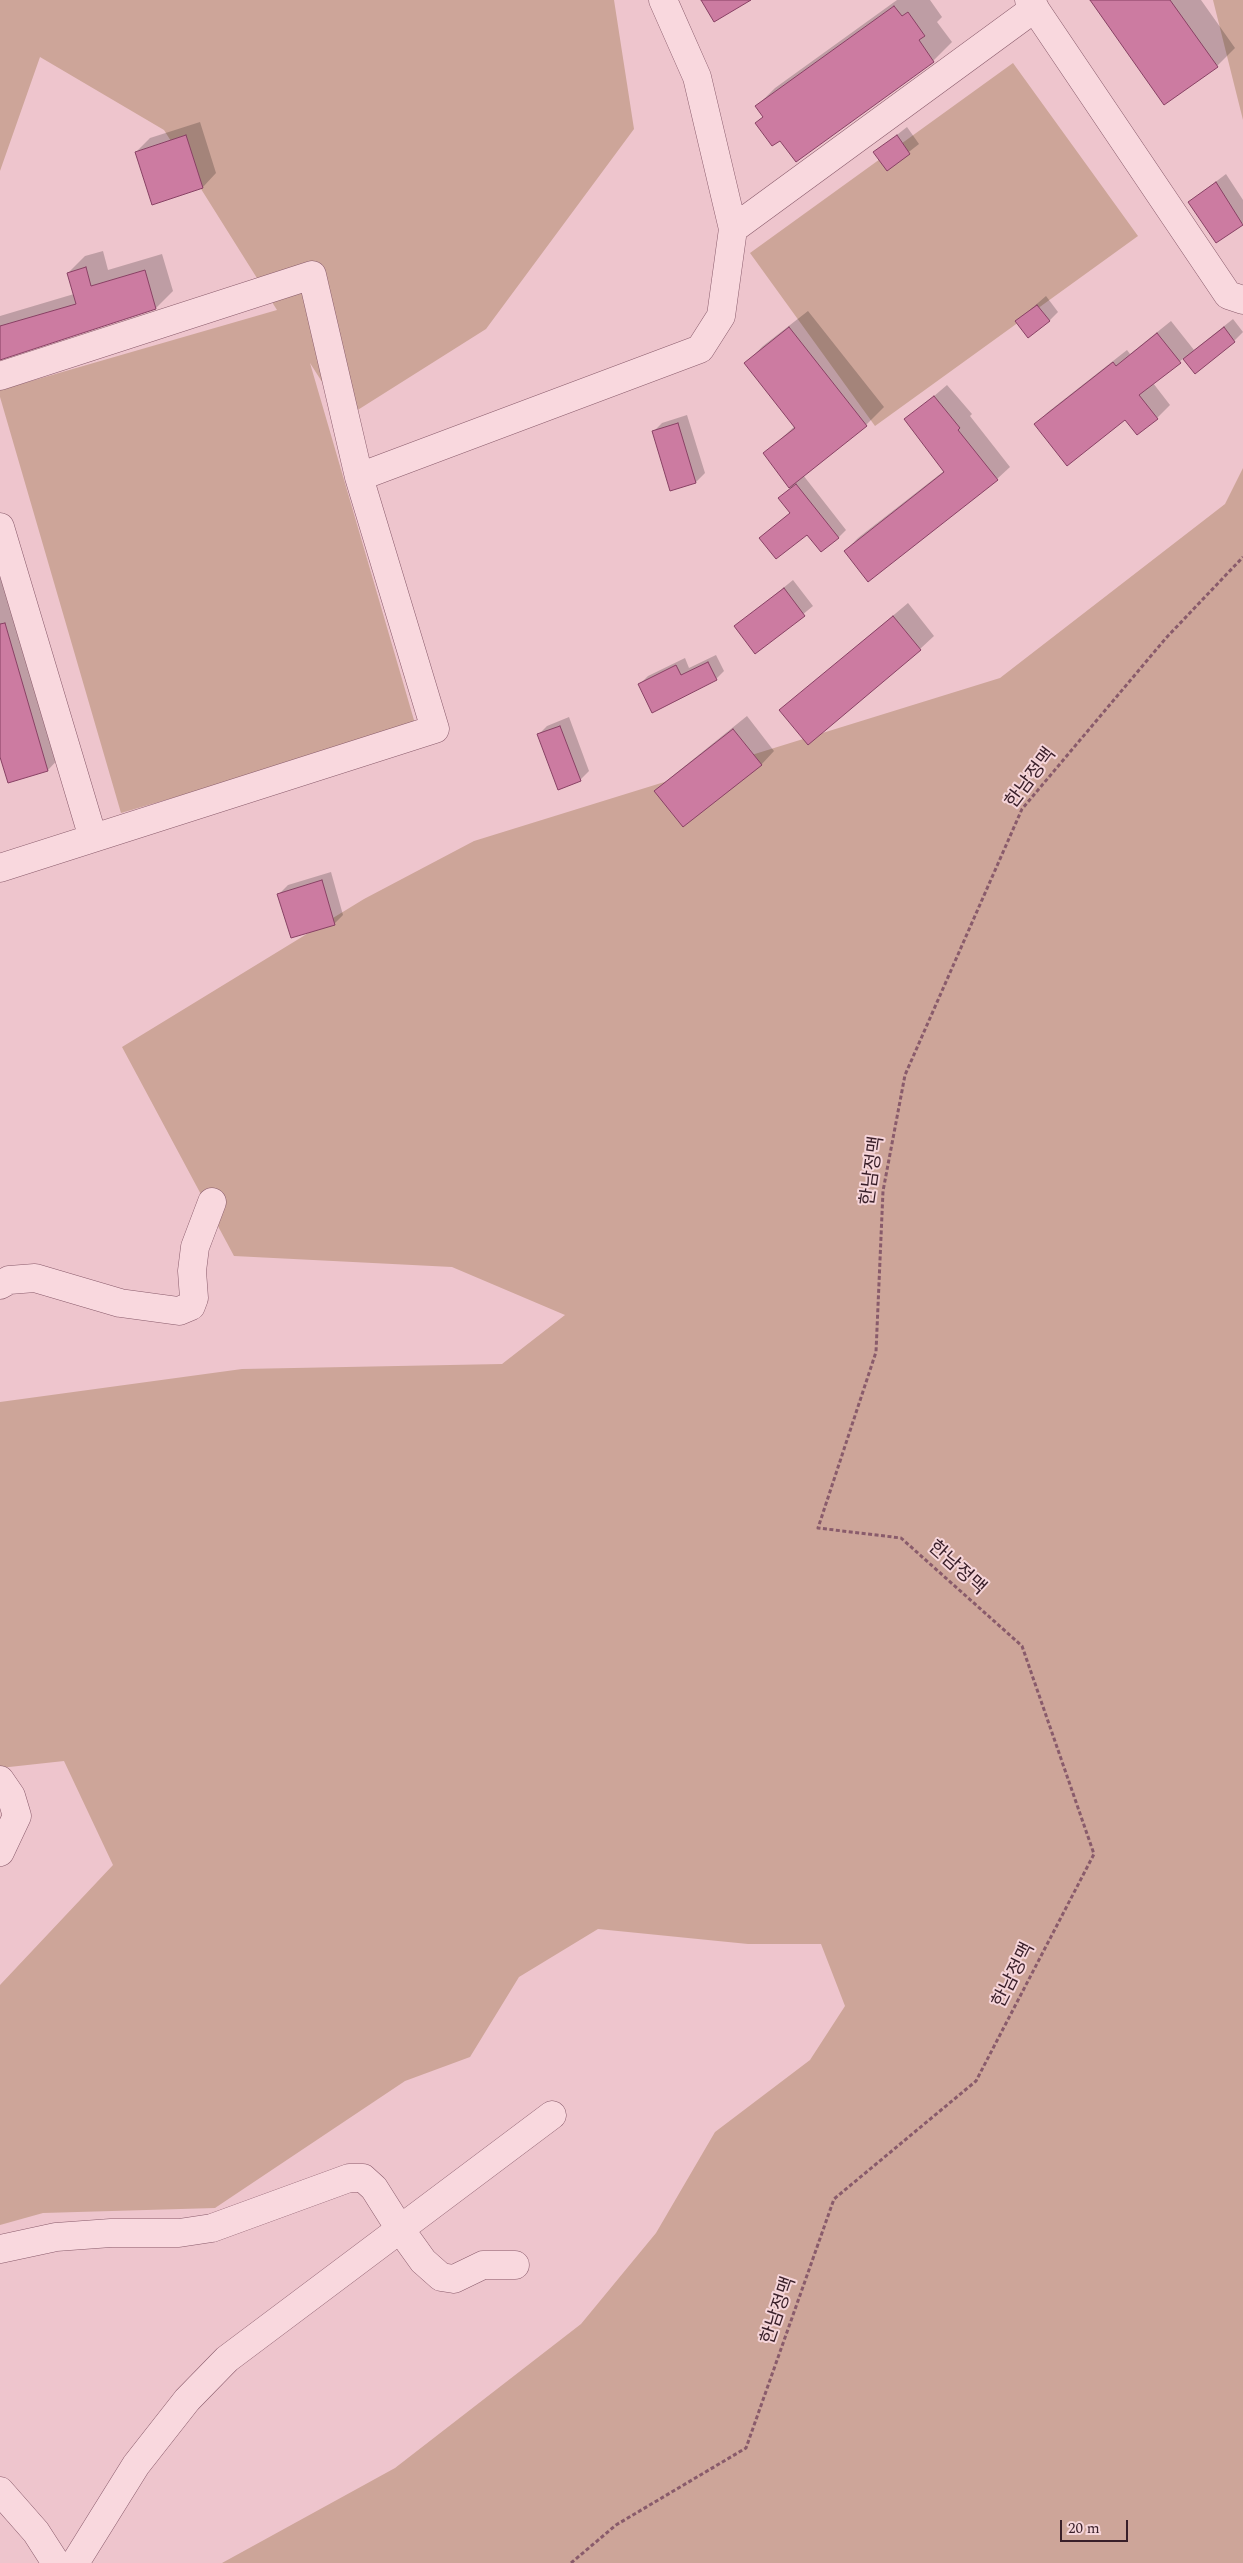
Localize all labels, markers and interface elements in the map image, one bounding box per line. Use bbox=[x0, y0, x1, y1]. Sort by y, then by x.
street label: 한남정맥 bbox=[1002, 744, 1062, 814]
street label: 한남정맥 bbox=[858, 1135, 890, 1207]
street label: 한남정맥 bbox=[922, 1537, 990, 1601]
street label: 한남정맥 bbox=[989, 1940, 1041, 2012]
street label: 한남정맥 bbox=[758, 2274, 802, 2348]
scale bar bbox=[1063, 2510, 1130, 2542]
text: 20 m bbox=[1068, 2517, 1100, 2540]

